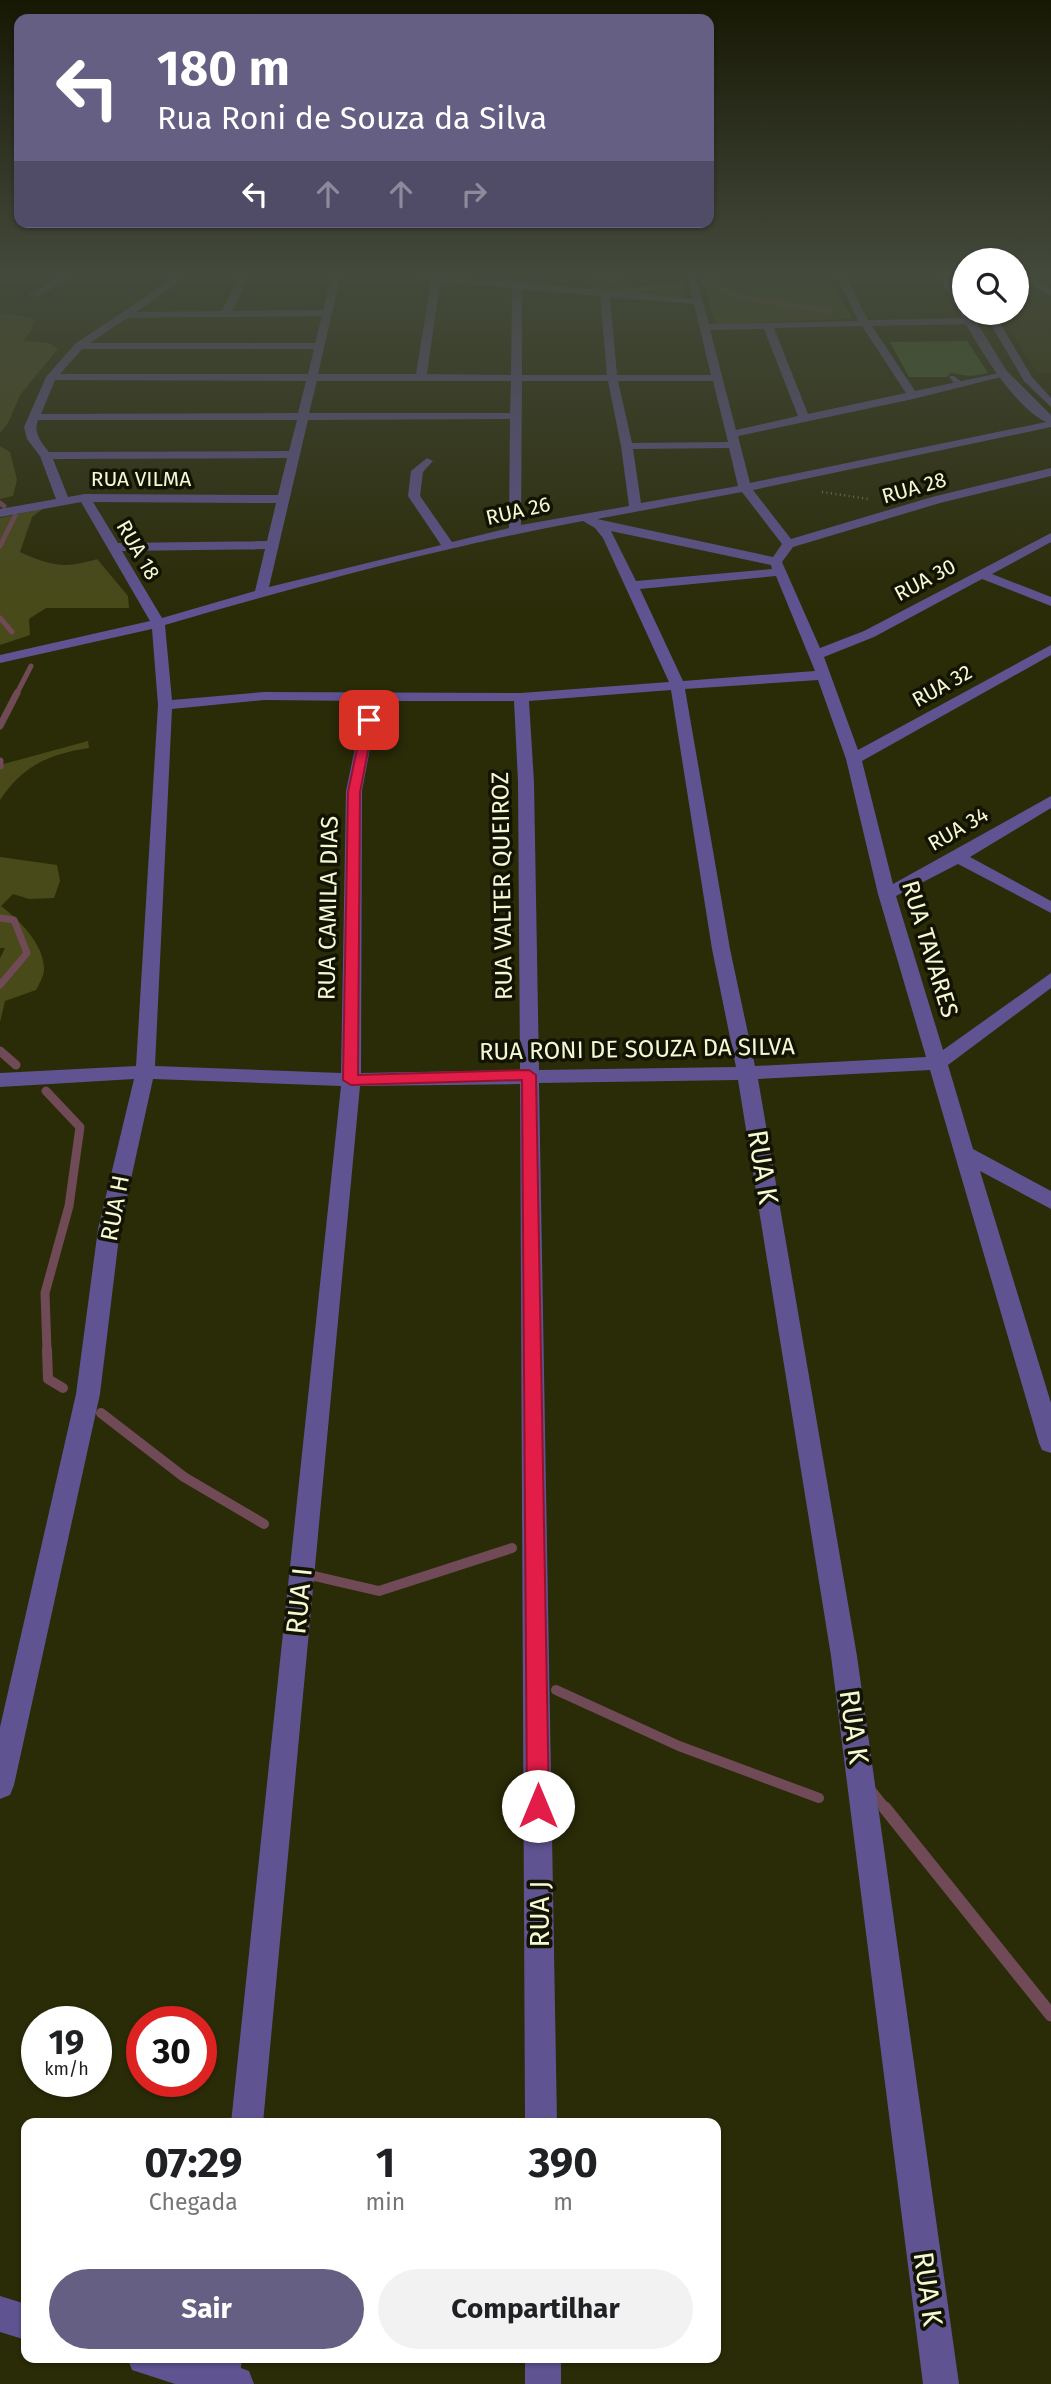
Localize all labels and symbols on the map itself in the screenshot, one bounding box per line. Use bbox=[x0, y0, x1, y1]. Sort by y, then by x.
street label: RUA VILMA bbox=[91, 466, 191, 492]
street label: RUA 28 bbox=[879, 466, 949, 510]
street label: RUA 26 bbox=[483, 491, 553, 531]
street label: RUA 18 bbox=[111, 516, 165, 584]
street label: RUA 30 bbox=[890, 553, 960, 607]
street label: RUA 32 bbox=[907, 659, 977, 713]
pin bbox=[339, 690, 399, 750]
street label: RUA VALTER QUEIROZ bbox=[486, 772, 518, 1000]
street label: RUA 34 bbox=[923, 801, 993, 857]
street label: RUA CAMILA DIAS bbox=[312, 816, 344, 1000]
street label: RUA TAVARES bbox=[896, 877, 964, 1021]
street label: RUA RONI DE SOUZA DA SILVA bbox=[479, 1032, 795, 1066]
street label: RUA K bbox=[741, 1127, 785, 1207]
street label: RUA H bbox=[95, 1173, 135, 1243]
street label: RUA I bbox=[279, 1566, 319, 1636]
street label: RUA K bbox=[832, 1688, 876, 1767]
position arrow bbox=[501, 1769, 575, 1843]
street label: RUA J bbox=[523, 1880, 556, 1948]
speed limit sign: 30 bbox=[126, 2006, 217, 2097]
street label: RUA K bbox=[906, 2250, 950, 2329]

